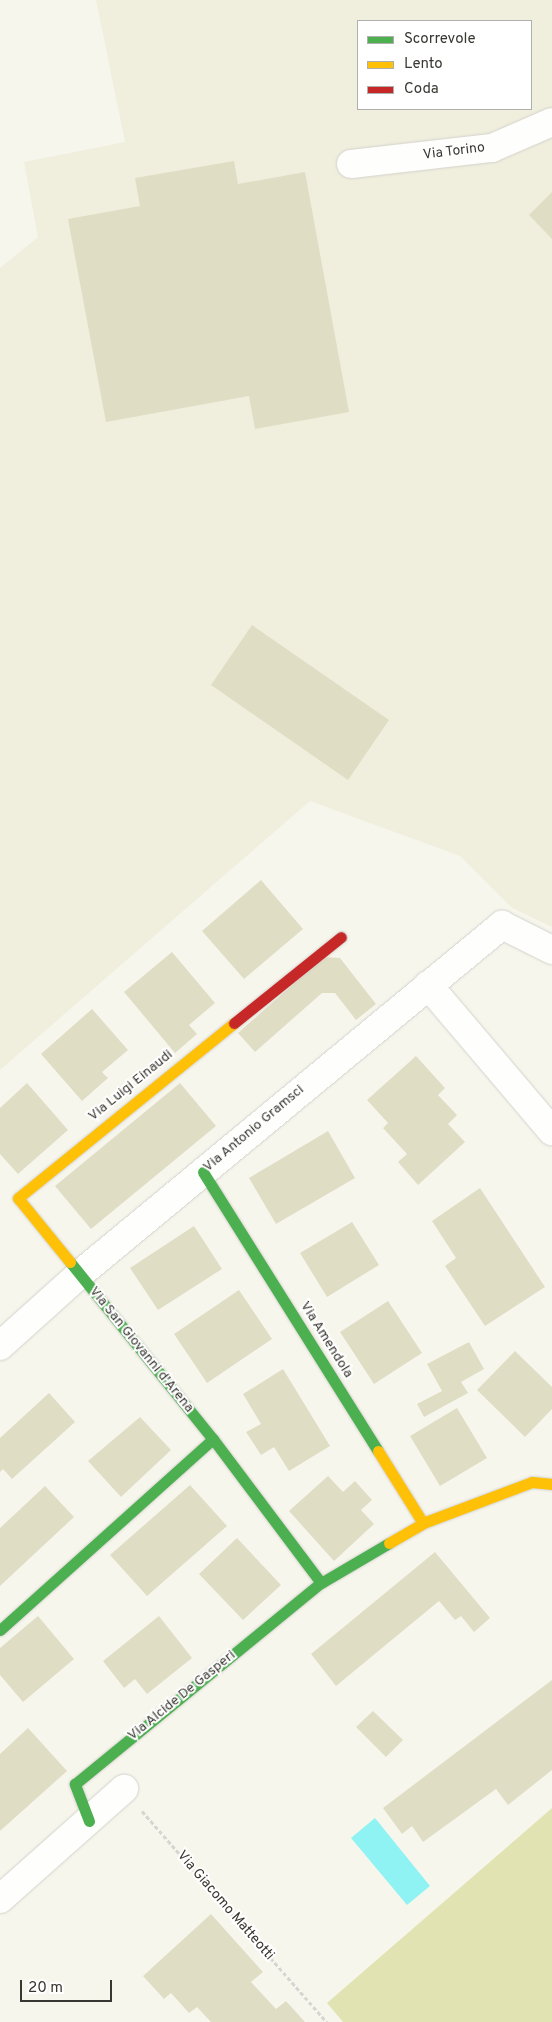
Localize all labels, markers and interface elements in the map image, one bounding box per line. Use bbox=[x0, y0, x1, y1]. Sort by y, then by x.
legend bbox=[357, 20, 532, 110]
text: Scorrevole bbox=[404, 30, 476, 49]
text: Lento bbox=[404, 55, 443, 74]
text: Coda bbox=[404, 80, 439, 99]
street label: Via Torino bbox=[422, 140, 486, 164]
street label: Via Luigi Einaudi bbox=[85, 1047, 177, 1125]
street label: Via Antonio Gramsci bbox=[200, 1082, 308, 1176]
street label: Via San Giovanni d'Arena bbox=[85, 1284, 197, 1416]
street label: Via Amendola bbox=[296, 1298, 356, 1382]
street label: Via Alcide De Gasperi bbox=[125, 1647, 239, 1745]
street label: Via Giacomo Matteotti bbox=[173, 1848, 277, 1964]
scale bar bbox=[22, 1970, 115, 2002]
text: 20 m bbox=[28, 1979, 63, 1998]

